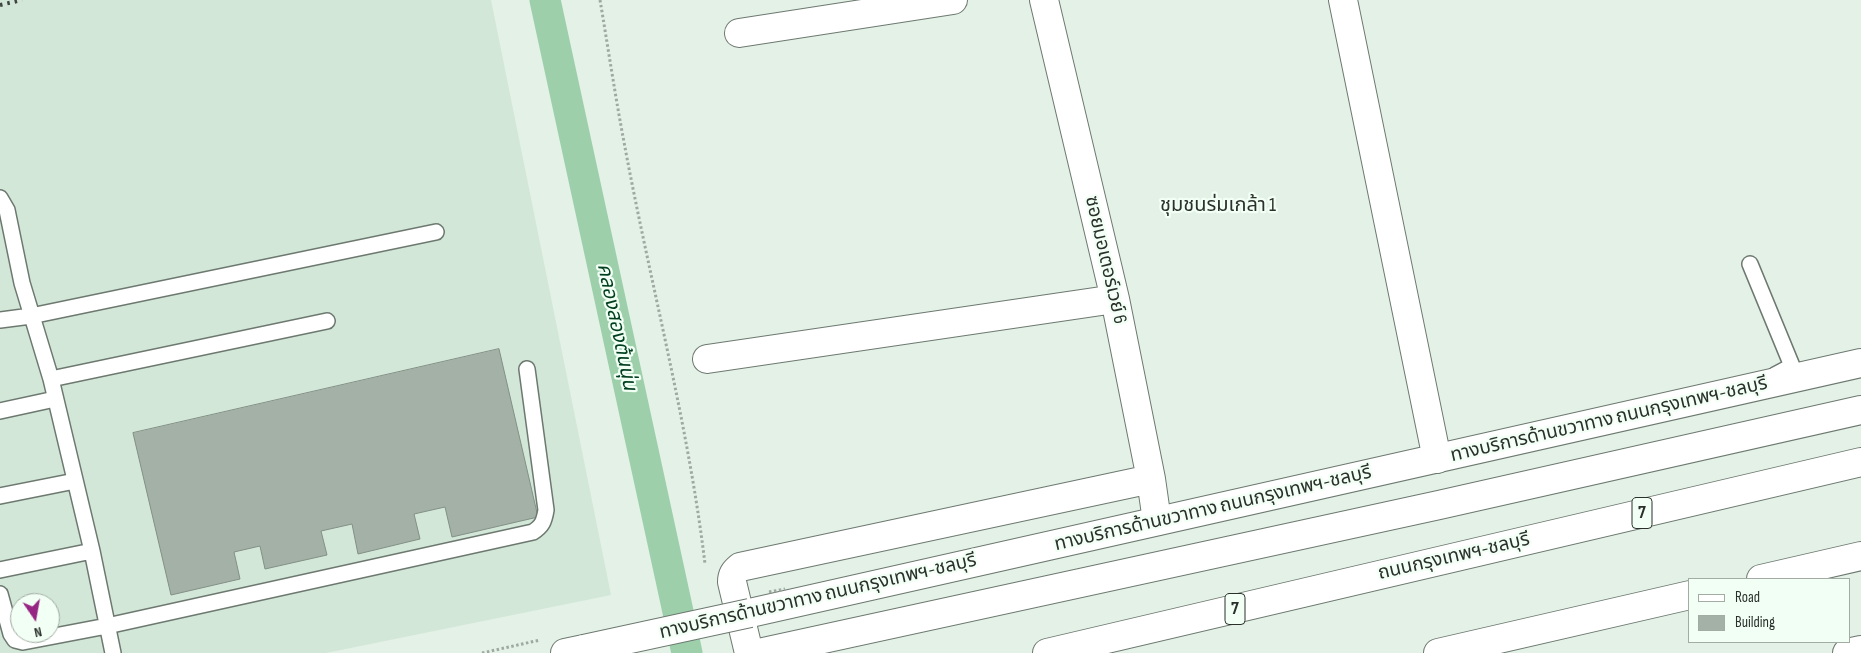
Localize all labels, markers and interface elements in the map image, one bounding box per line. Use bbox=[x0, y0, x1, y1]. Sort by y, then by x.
street label: ซอยมอเตอร์เวย์ 6 bbox=[1079, 194, 1131, 326]
district label: ชุมชนร่มเกล้า 1 bbox=[1160, 194, 1276, 218]
water label: คลองสองต้นนุ่น bbox=[591, 261, 641, 393]
street label: ทางบริการด้านขวาทาง ถนนกรุงเทพฯ-ชลบุรี bbox=[1448, 372, 1770, 468]
street label: ทางบริการด้านขวาทาง ถนนกรุงเทพฯ-ชลบุรี bbox=[1052, 461, 1374, 557]
road number: 7 bbox=[1632, 498, 1652, 528]
street label: ถนนกรุงเทพฯ-ชลบุรี bbox=[1376, 528, 1532, 586]
street label: ทางบริการด้านขวาทาง ถนนกรุงเทพฯ-ชลบุรี bbox=[657, 549, 979, 645]
legend bbox=[1688, 578, 1851, 643]
text: Road bbox=[1735, 588, 1760, 607]
north arrow bbox=[10, 593, 60, 643]
road number: 7 bbox=[1225, 594, 1245, 624]
text: Building bbox=[1735, 613, 1775, 632]
text: N bbox=[33, 623, 43, 641]

